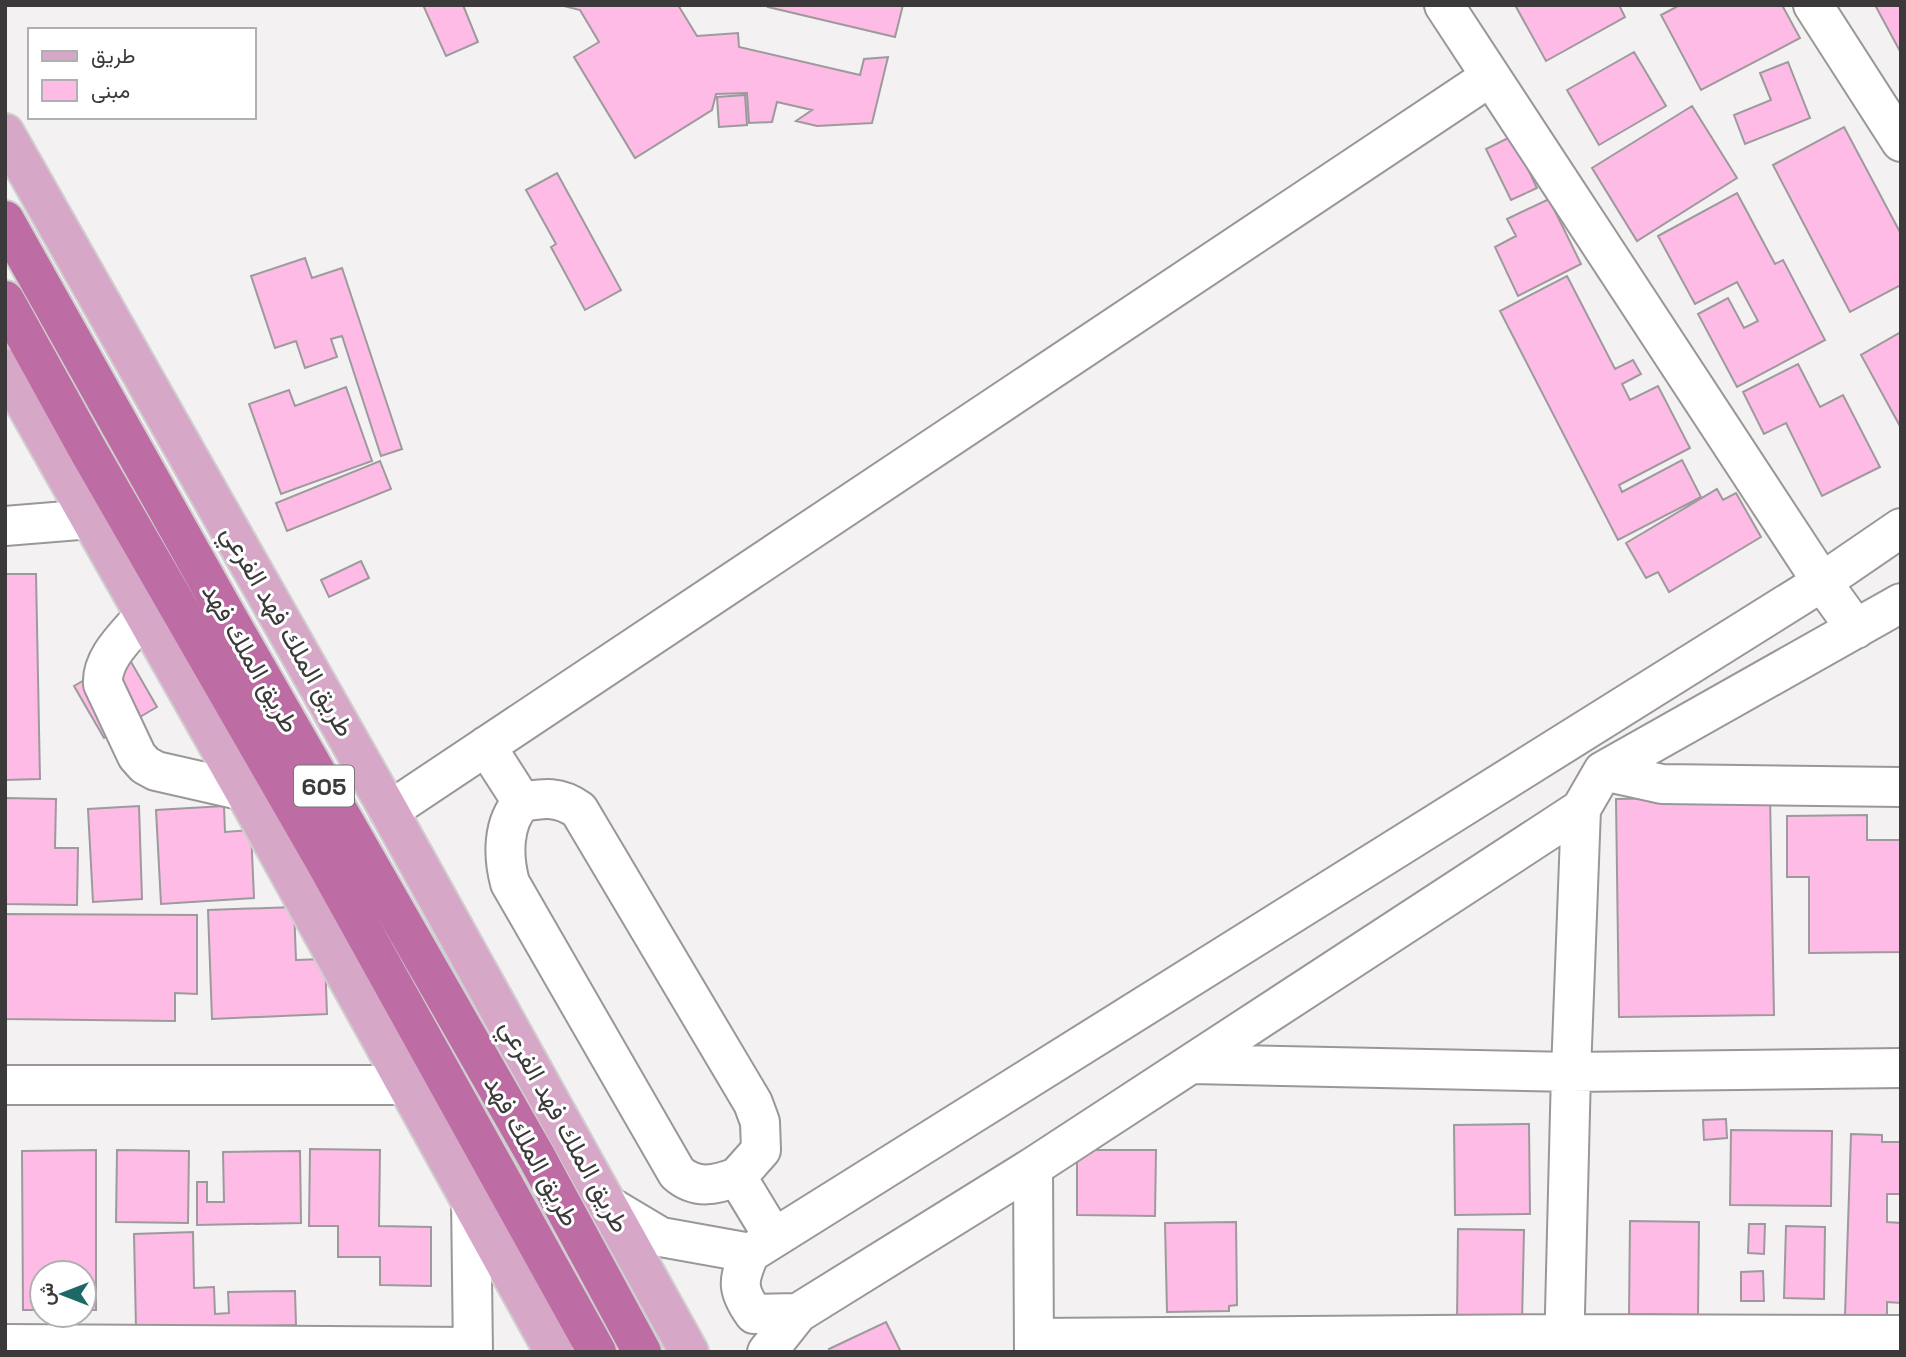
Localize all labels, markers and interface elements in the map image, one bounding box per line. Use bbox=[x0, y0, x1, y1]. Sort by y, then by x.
legend bbox=[28, 28, 256, 119]
text: طريق bbox=[91, 42, 136, 69]
text: مبنى bbox=[91, 77, 130, 104]
street label: طريق الملك فهد الفرعي bbox=[215, 520, 361, 742]
street label: طريق الملك فهد bbox=[196, 578, 306, 738]
road number: 605 bbox=[294, 766, 354, 806]
street label: طريق الملك فهد الفرعي bbox=[493, 1014, 637, 1238]
street label: طريق الملك فهد bbox=[478, 1070, 586, 1232]
north arrow bbox=[28, 1259, 98, 1329]
text: ش bbox=[34, 1282, 59, 1305]

